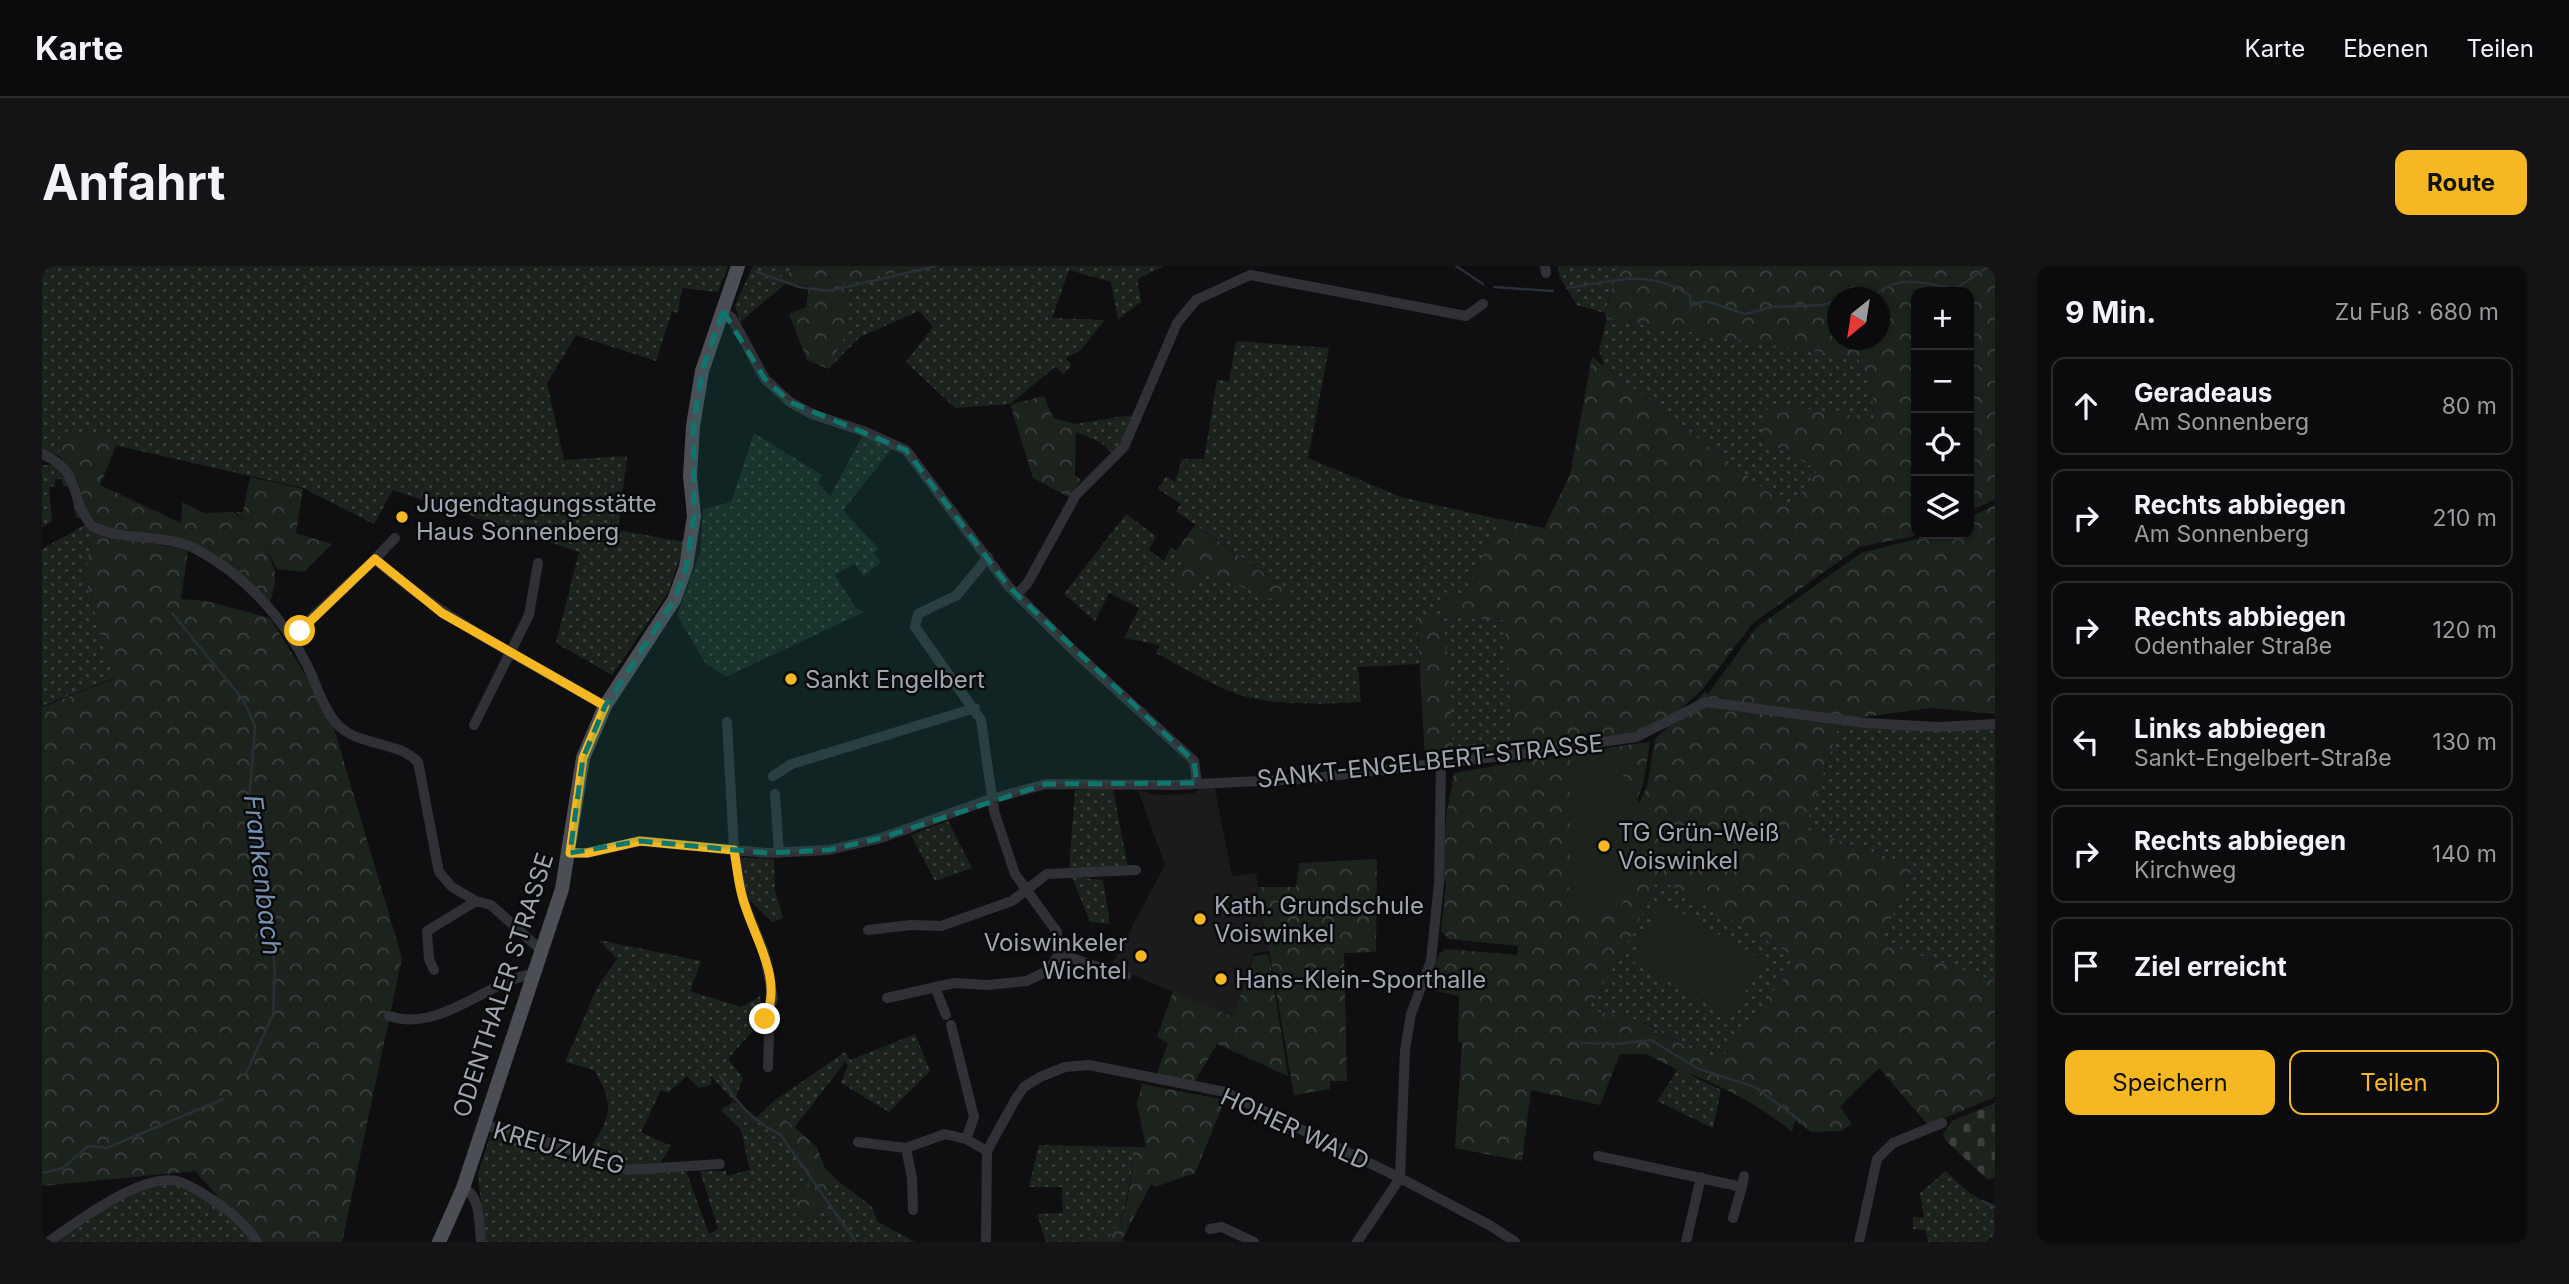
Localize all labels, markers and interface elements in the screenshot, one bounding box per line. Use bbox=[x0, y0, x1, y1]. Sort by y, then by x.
text: Karte bbox=[35, 28, 123, 68]
text: Karte bbox=[2245, 34, 2305, 63]
text: Ebenen bbox=[2343, 34, 2429, 63]
text: Teilen bbox=[2467, 34, 2534, 63]
button: Route bbox=[2395, 150, 2527, 215]
text: Anfahrt bbox=[42, 153, 225, 212]
north arrow bbox=[1827, 287, 1890, 350]
map controls bbox=[1911, 287, 1974, 539]
button: + bbox=[1911, 287, 1974, 350]
text: 9 Min. bbox=[2065, 294, 2156, 330]
text: Zu Fuß · 680 m bbox=[2335, 298, 2499, 326]
button: − bbox=[1911, 350, 1974, 413]
text: Geradeaus bbox=[2134, 377, 2272, 408]
icon: ahead bbox=[2067, 387, 2105, 425]
text: 80 m bbox=[2442, 392, 2497, 420]
text: Am Sonnenberg bbox=[2134, 408, 2309, 436]
button: locate bbox=[1911, 413, 1974, 476]
button: layers bbox=[1911, 476, 1974, 539]
place label: Jugendtagungsstätte Haus Sonnenberg bbox=[416, 489, 657, 546]
text: Rechts abbiegen bbox=[2134, 489, 2346, 520]
icon: right bbox=[2067, 499, 2105, 537]
text: 210 m bbox=[2432, 504, 2497, 532]
marker: Jugendtagungsstätte Haus Sonnenberg bbox=[394, 509, 410, 525]
text: Am Sonnenberg bbox=[2134, 520, 2309, 548]
text: Rechts abbiegen bbox=[2134, 601, 2346, 632]
icon: right bbox=[2067, 611, 2105, 649]
route start bbox=[284, 615, 315, 646]
text: 120 m bbox=[2432, 616, 2497, 644]
text: Odenthaler Straße bbox=[2134, 632, 2332, 660]
place label: Sankt Engelbert bbox=[805, 665, 985, 694]
marker: Sankt Engelbert bbox=[783, 671, 799, 687]
text: Links abbiegen bbox=[2134, 713, 2326, 744]
icon: left bbox=[2067, 723, 2105, 761]
street label: SANKT-ENGELBERT-STRASSE bbox=[1256, 728, 1604, 794]
text: 130 m bbox=[2432, 728, 2497, 756]
text: Sankt-Engelbert-Straße bbox=[2134, 744, 2392, 772]
water label: Frankenbach bbox=[238, 793, 288, 957]
place label: TG Grün-Weiß Voiswinkel bbox=[1618, 818, 1780, 875]
text: Rechts abbiegen bbox=[2134, 825, 2346, 856]
icon: right bbox=[2067, 835, 2105, 873]
marker: TG Grün-Weiß Voiswinkel bbox=[1596, 838, 1612, 854]
text: 140 m bbox=[2432, 840, 2497, 868]
street label: ODENTHALER STRASSE bbox=[447, 849, 559, 1121]
text: Kirchweg bbox=[2134, 856, 2236, 884]
place label: Kath. Grundschule Voiswinkel bbox=[1214, 891, 1424, 948]
marker: Kath. Grundschule Voiswinkel bbox=[1192, 911, 1208, 927]
place label: Voiswinkeler Wichtel bbox=[984, 928, 1127, 985]
icon: arrive bbox=[2067, 947, 2105, 985]
marker: Voiswinkeler Wichtel bbox=[1133, 948, 1149, 964]
text: Ziel erreicht bbox=[2134, 951, 2287, 982]
place label: Hans-Klein-Sporthalle bbox=[1235, 965, 1486, 994]
marker: Hans-Klein-Sporthalle bbox=[1213, 971, 1229, 987]
route end bbox=[749, 1003, 780, 1034]
button: Speichern bbox=[2065, 1050, 2275, 1115]
button: Teilen bbox=[2289, 1050, 2499, 1115]
street label: HOHER WALD bbox=[1216, 1082, 1374, 1176]
street label: KREUZWEG bbox=[490, 1115, 628, 1181]

